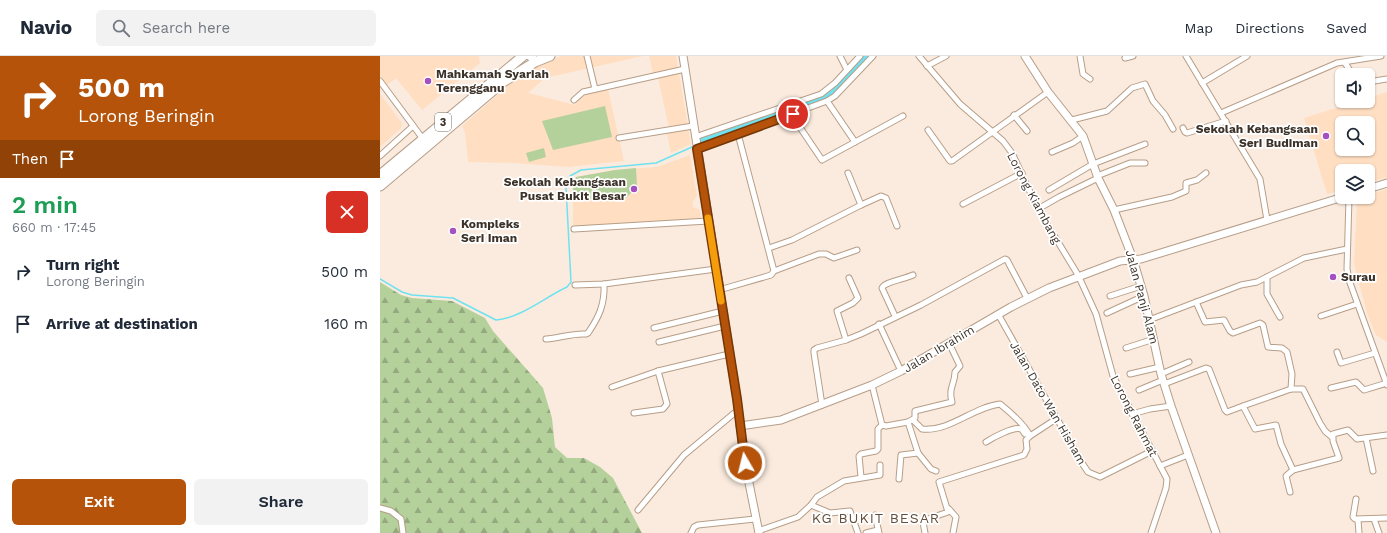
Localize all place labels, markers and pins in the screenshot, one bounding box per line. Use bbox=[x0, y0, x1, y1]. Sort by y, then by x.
place label: Mahkamah Syariah Terengganu bbox=[436, 67, 549, 95]
marker: Mahkamah Syariah Terengganu bbox=[423, 76, 433, 86]
pin bbox=[776, 97, 810, 131]
place label: Sekolah Kebangsaan Seri Budiman bbox=[1196, 122, 1318, 150]
marker: Sekolah Kebangsaan Seri Budiman bbox=[1321, 131, 1331, 141]
place label: Sekolah Kebangsaan Pusat Bukit Besar bbox=[504, 175, 627, 203]
marker: Sekolah Kebangsaan Pusat Bukit Besar bbox=[629, 184, 639, 194]
place label: Kompleks Seri Iman bbox=[461, 217, 520, 245]
marker: Kompleks Seri Iman bbox=[448, 226, 458, 236]
place label: Surau bbox=[1341, 270, 1376, 284]
marker: Surau bbox=[1328, 272, 1338, 282]

